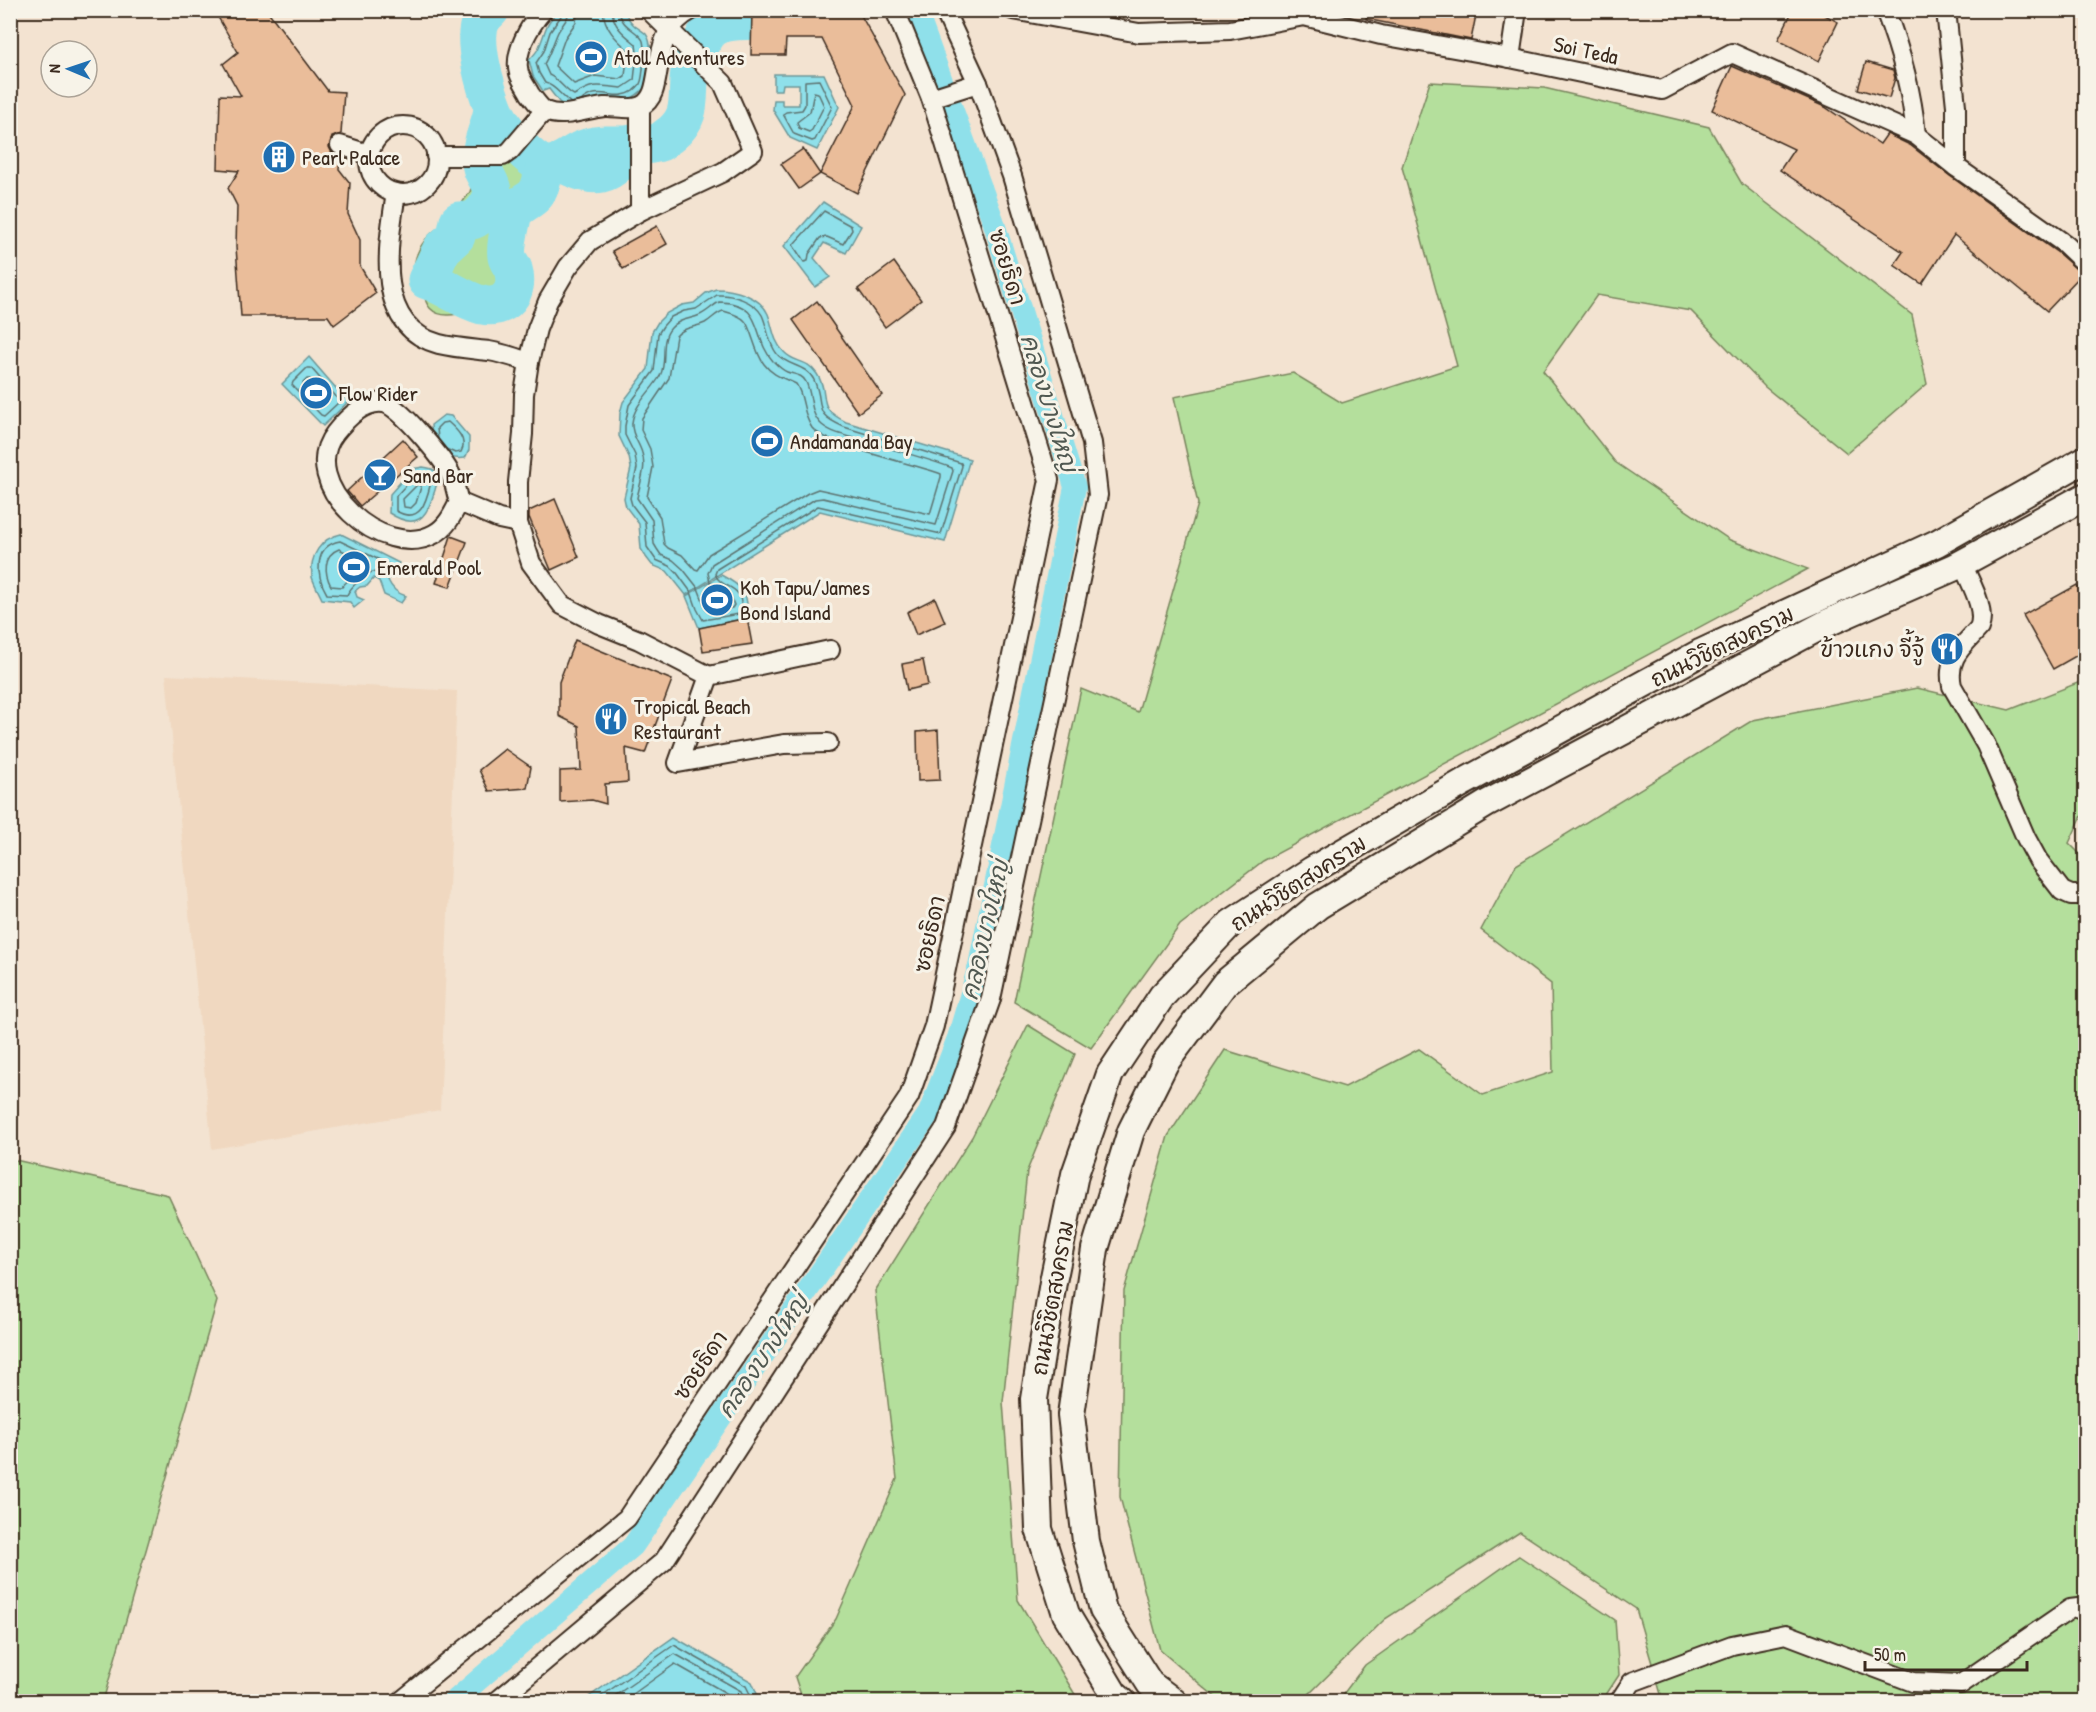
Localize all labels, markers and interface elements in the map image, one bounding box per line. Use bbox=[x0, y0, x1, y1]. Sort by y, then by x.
street label: Soi Teda bbox=[1551, 29, 1621, 72]
north arrow bbox=[39, 39, 99, 99]
sports icon: Atoll Adventures bbox=[573, 39, 609, 75]
place label: Atoll Adventures bbox=[614, 42, 745, 72]
text: N bbox=[43, 63, 65, 73]
building icon: Pearl Palace bbox=[261, 139, 297, 175]
place label: Pearl Palace bbox=[302, 142, 401, 172]
street label: ซอยธิดา bbox=[982, 225, 1034, 309]
water label: คลองบางใหญ่ bbox=[1014, 330, 1087, 480]
sports icon: Flow Rider bbox=[298, 375, 334, 411]
place label: Flow Rider bbox=[338, 378, 418, 408]
sports icon: Andamanda Bay bbox=[749, 423, 785, 459]
place label: Andamanda Bay bbox=[790, 426, 913, 456]
bar icon: Sand Bar bbox=[362, 457, 398, 493]
place label: Sand Bar bbox=[403, 460, 474, 490]
sports icon: Emerald Pool bbox=[336, 549, 372, 585]
place label: Emerald Pool bbox=[377, 552, 481, 582]
place label: Koh Tapu/James Bond Island bbox=[740, 572, 870, 627]
sports icon: Koh Tapu/James Bond Island bbox=[699, 582, 735, 618]
street label: ถนนวิชิตสงคราม bbox=[1645, 598, 1799, 694]
place label: ข้าวแกง จี้จู้ bbox=[1821, 628, 1924, 666]
restaurant icon: ข้าวแกง จี้จู้ bbox=[1929, 631, 1965, 667]
place label: Tropical Beach Restaurant bbox=[634, 691, 750, 746]
restaurant icon: Tropical Beach Restaurant bbox=[593, 701, 629, 737]
street label: ถนนวิชิตสงคราม bbox=[1224, 828, 1372, 938]
water label: คลองบางใหญ่ bbox=[952, 853, 1017, 1003]
street label: ซอยธิดา bbox=[906, 893, 952, 975]
street label: ถนนวิชิตสงคราม bbox=[1024, 1218, 1080, 1378]
water label: คลองบางใหญ่ bbox=[709, 1284, 818, 1423]
street label: ซอยธิดา bbox=[666, 1324, 734, 1406]
scale bar bbox=[1865, 1634, 2027, 1672]
text: 50 m bbox=[1874, 1642, 1906, 1667]

